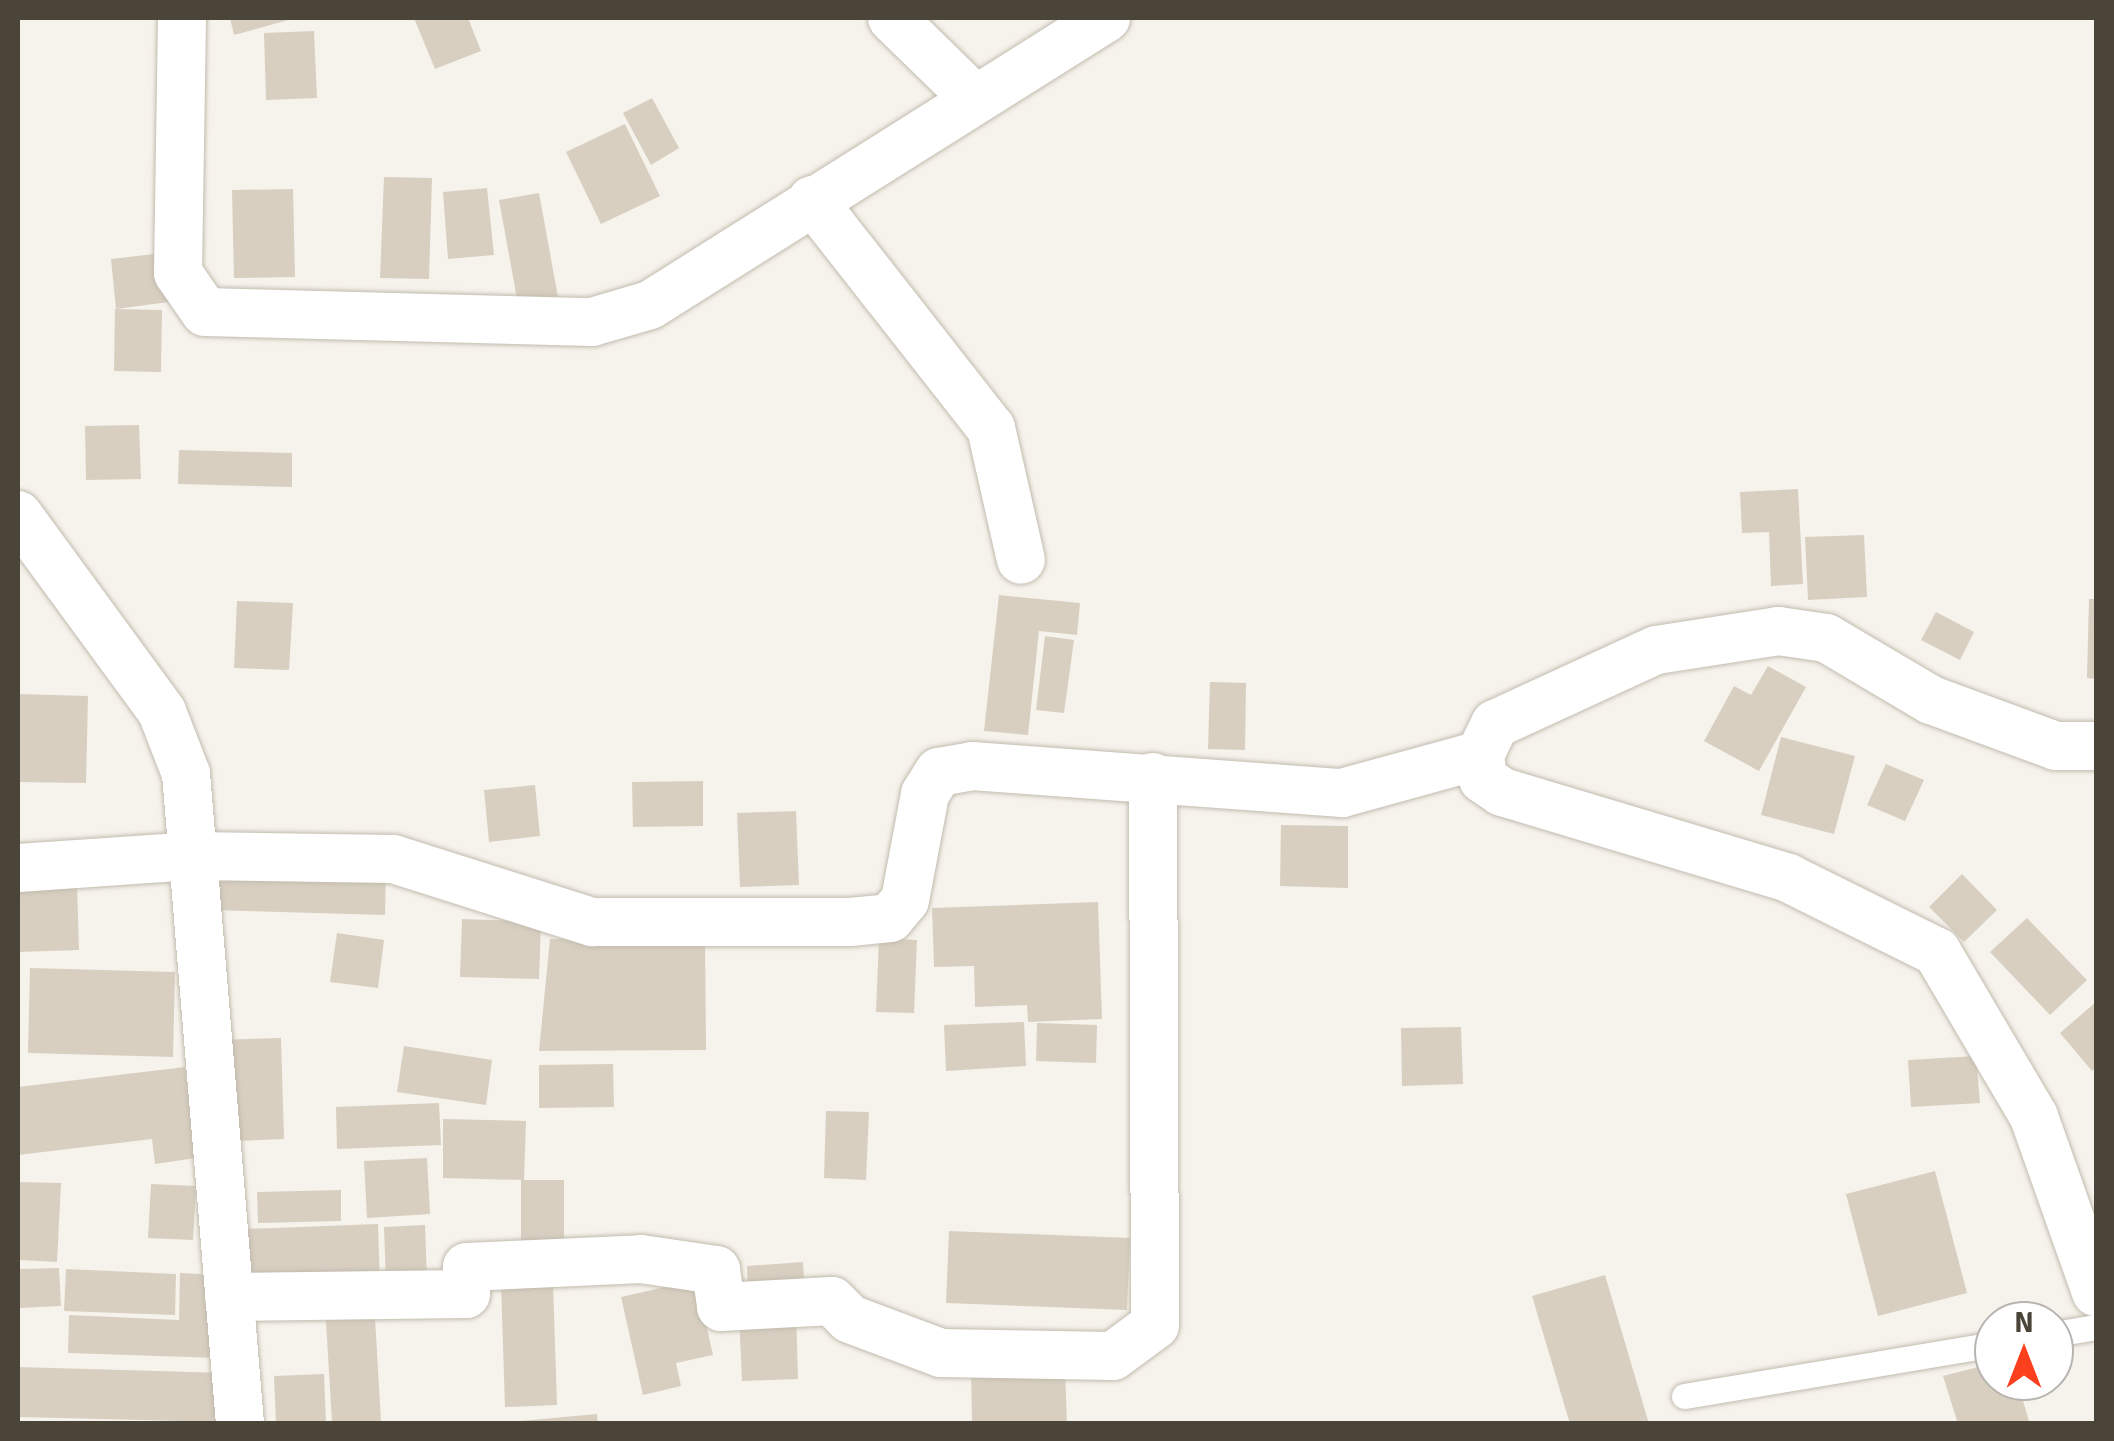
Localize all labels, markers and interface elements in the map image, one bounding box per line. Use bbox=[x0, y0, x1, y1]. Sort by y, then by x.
north arrow bbox=[1974, 1301, 2074, 1401]
text: N bbox=[2014, 1306, 2034, 1340]

